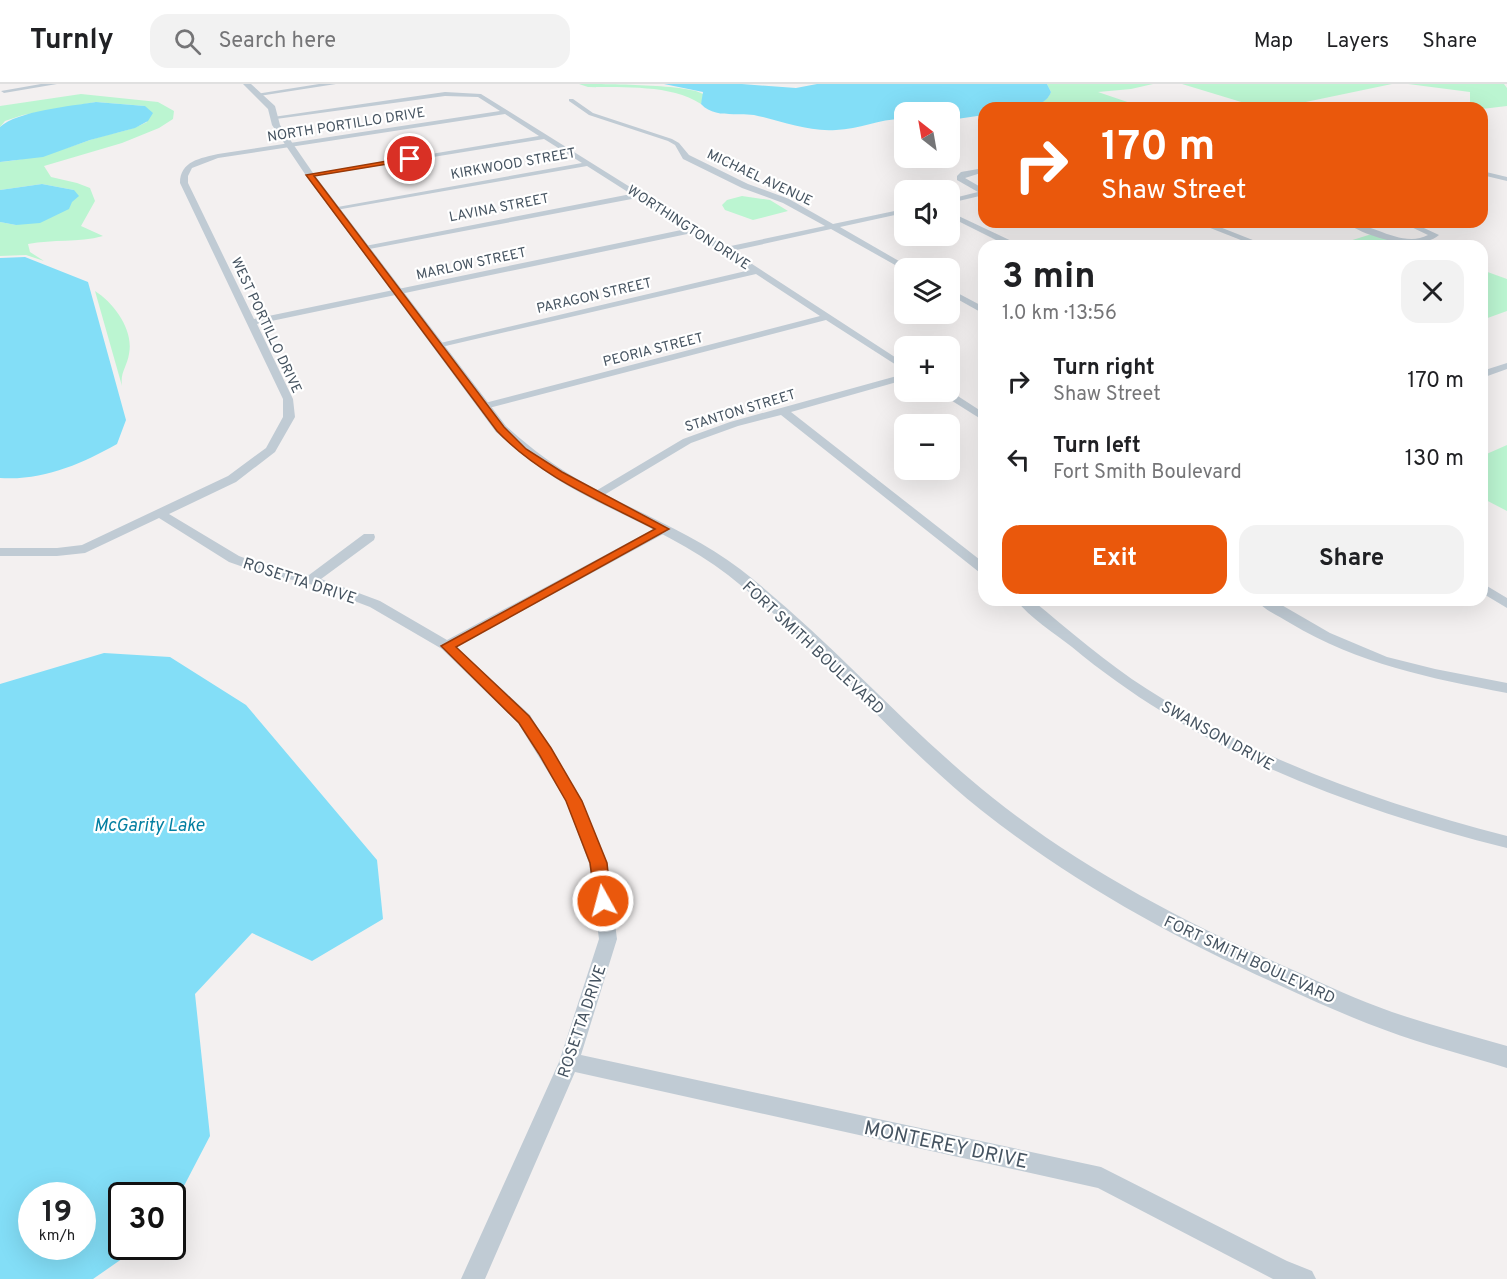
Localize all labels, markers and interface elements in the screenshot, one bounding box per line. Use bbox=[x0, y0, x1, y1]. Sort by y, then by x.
search box bbox=[150, 14, 570, 68]
text: Turnly bbox=[30, 23, 114, 59]
icon: search bbox=[171, 25, 204, 58]
text: Search here bbox=[219, 28, 336, 55]
text: Map bbox=[1254, 28, 1293, 55]
text: Layers bbox=[1326, 28, 1389, 55]
text: Share bbox=[1422, 28, 1477, 55]
north arrow bbox=[894, 102, 960, 168]
map controls bbox=[894, 102, 960, 480]
street label: NORTH PORTILLO DRIVE bbox=[266, 105, 426, 146]
text: 170 m bbox=[1101, 122, 1215, 175]
icon: right bbox=[1002, 126, 1080, 204]
pin bbox=[384, 133, 435, 184]
icon: arrive bbox=[393, 142, 426, 175]
street label: KIRKWOOD STREET bbox=[449, 145, 577, 184]
street label: MICHAEL AVENUE bbox=[704, 146, 815, 210]
text: Shaw Street bbox=[1101, 174, 1246, 208]
button: sound bbox=[894, 180, 960, 246]
street label: WORTHINGTON DRIVE bbox=[624, 182, 753, 274]
street label: LAVINA STREET bbox=[448, 190, 551, 227]
street label: MARLOW STREET bbox=[415, 244, 528, 284]
street label: WEST PORTILLO DRIVE bbox=[227, 255, 305, 396]
text: 3 min bbox=[1002, 255, 1096, 301]
button: layers bbox=[894, 258, 960, 324]
button: close bbox=[1401, 260, 1464, 323]
street label: PARAGON STREET bbox=[535, 275, 654, 318]
text: 1.0 km · 13:56 bbox=[1002, 301, 1117, 327]
street label: PEORIA STREET bbox=[601, 330, 705, 371]
button: + bbox=[894, 336, 960, 402]
text: Turn right bbox=[1053, 355, 1155, 382]
icon: right bbox=[1002, 365, 1035, 398]
text: 170 m bbox=[1407, 368, 1464, 395]
text: Shaw Street bbox=[1053, 382, 1161, 408]
street label: STANTON STREET bbox=[683, 386, 798, 436]
button: − bbox=[894, 414, 960, 480]
text: Turn left bbox=[1053, 433, 1141, 460]
icon: left bbox=[1002, 443, 1035, 476]
text: 130 m bbox=[1405, 446, 1464, 473]
text: Fort Smith Boulevard bbox=[1053, 460, 1242, 486]
button: Exit bbox=[1002, 525, 1227, 594]
button: Share bbox=[1239, 525, 1464, 594]
street label: ROSETTA DRIVE bbox=[240, 554, 359, 610]
street label: FORT SMITH BOULEVARD bbox=[737, 577, 888, 720]
street label: SWANSON DRIVE bbox=[1157, 698, 1277, 776]
water label: McGarity Lake bbox=[94, 815, 205, 838]
position arrow bbox=[571, 869, 635, 933]
street label: FORT SMITH BOULEVARD bbox=[1160, 912, 1338, 1009]
street label: ROSETTA DRIVE bbox=[554, 963, 612, 1081]
street label: MONTEREY DRIVE bbox=[861, 1116, 1030, 1176]
speed limit sign: 30 bbox=[108, 1182, 186, 1260]
text: 19 bbox=[42, 1195, 72, 1232]
text: km/h bbox=[39, 1227, 75, 1246]

